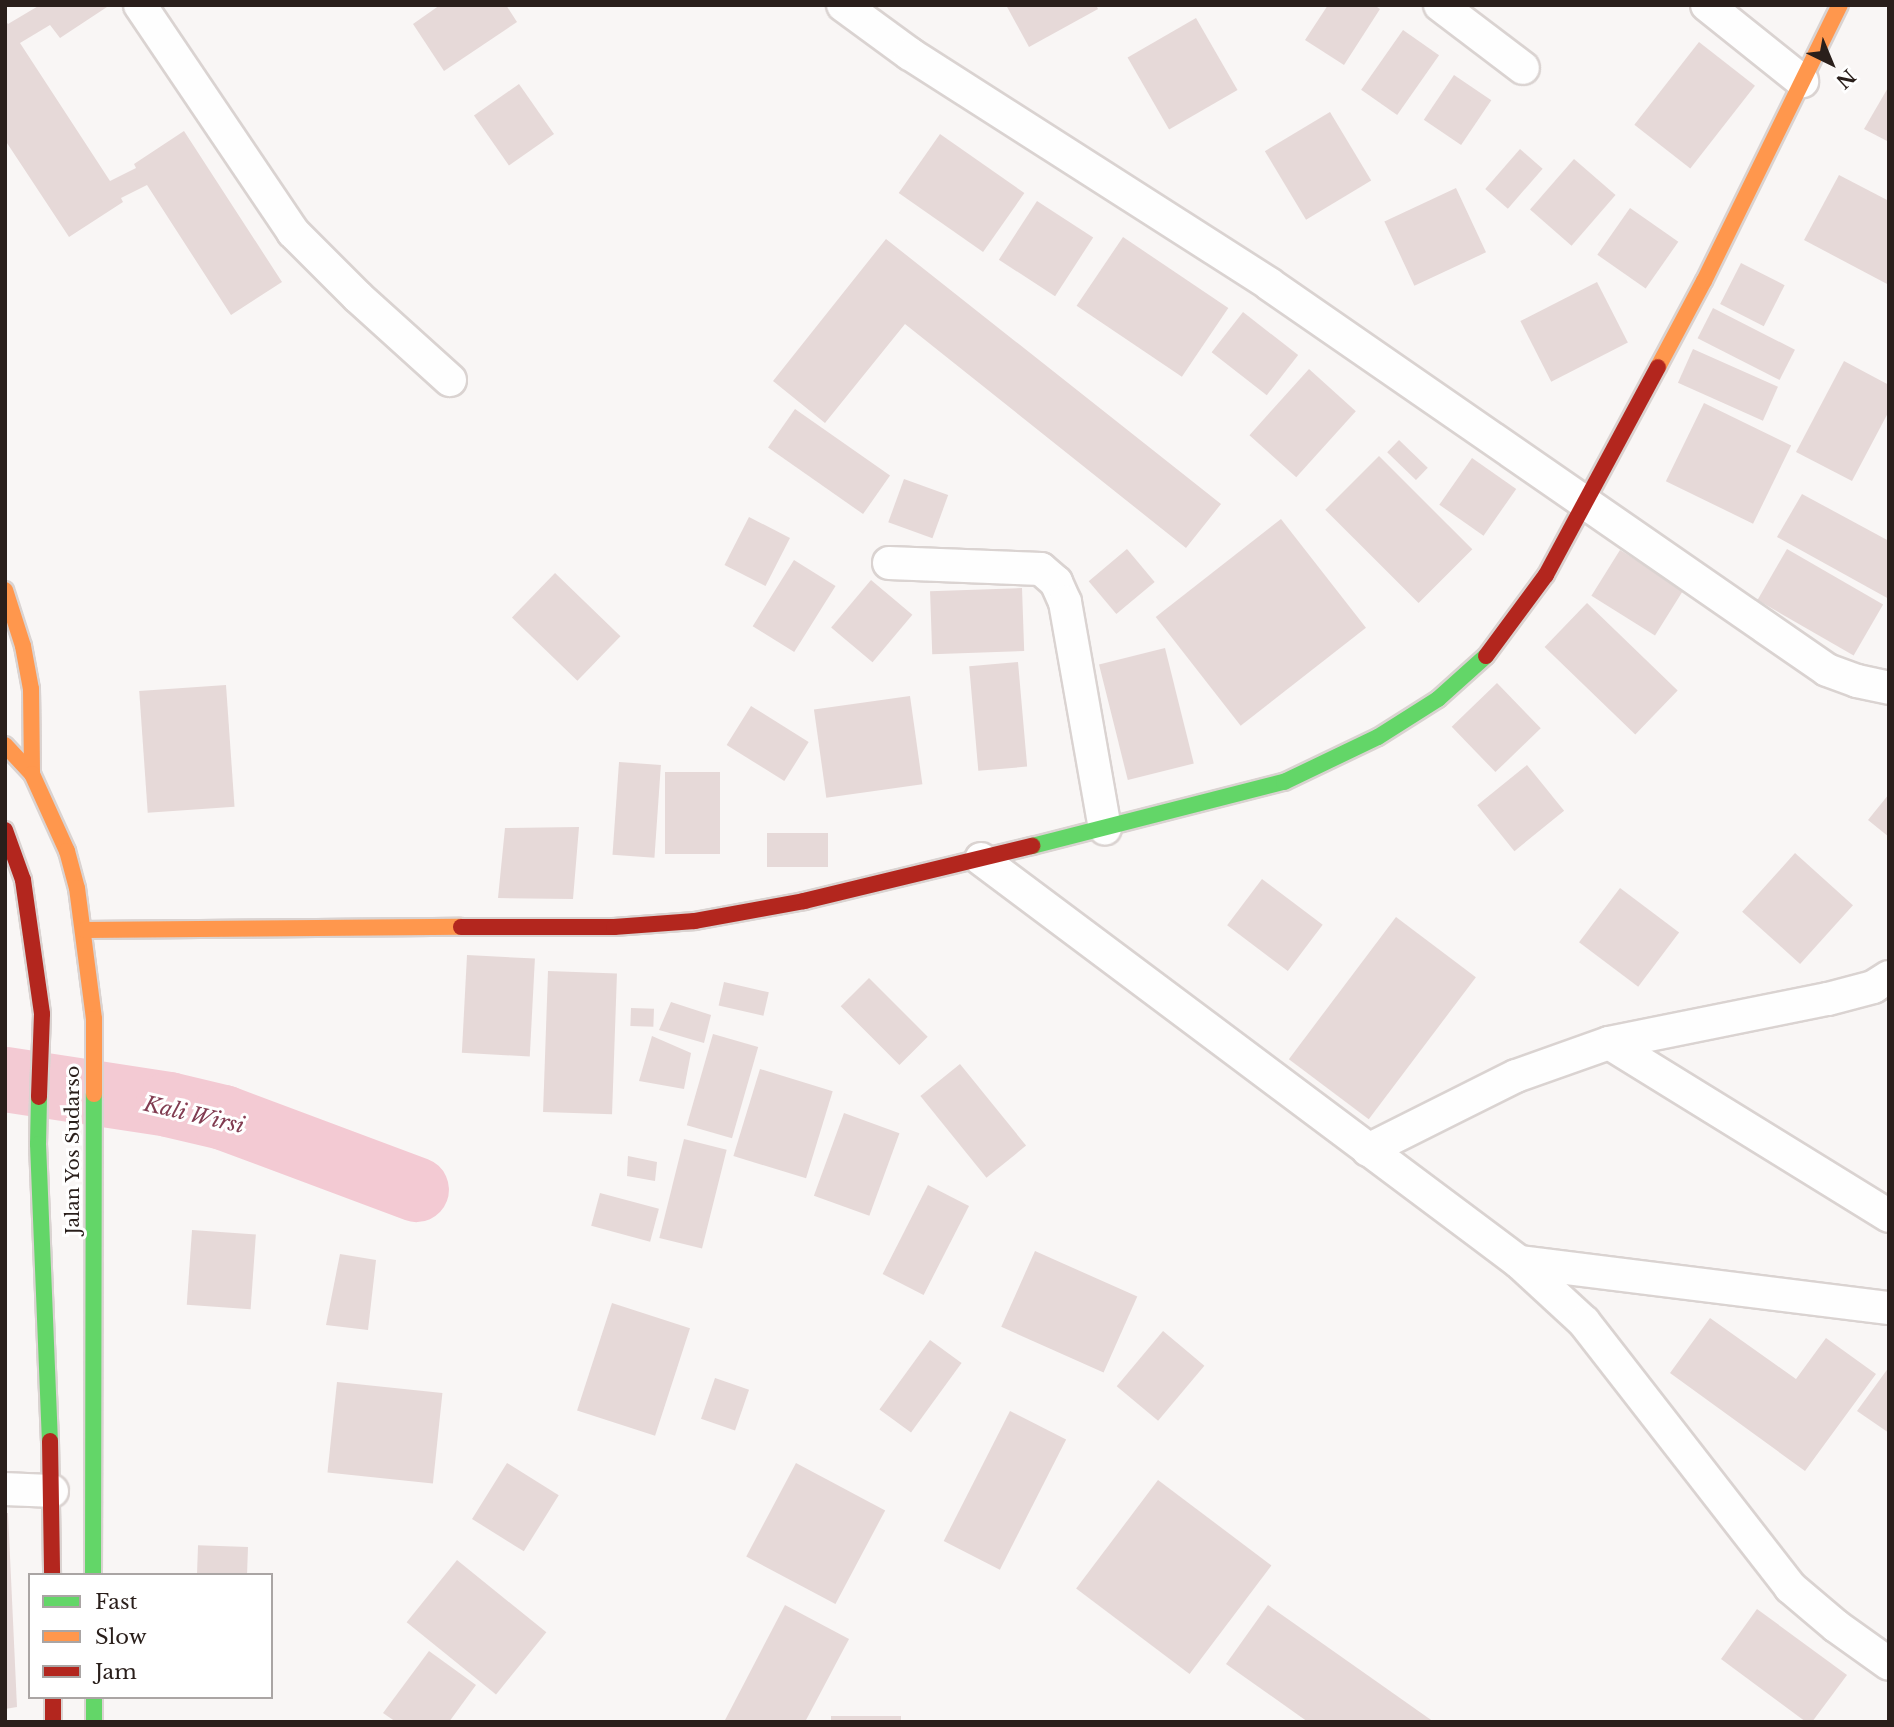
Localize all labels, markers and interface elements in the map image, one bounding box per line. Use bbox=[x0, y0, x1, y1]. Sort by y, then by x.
north arrow bbox=[1796, 28, 1866, 98]
text: N bbox=[1831, 64, 1860, 93]
street label: Jalan Yos Sudarso bbox=[62, 1065, 84, 1235]
water label: Kali Wirsi bbox=[141, 1091, 247, 1139]
legend bbox=[28, 1573, 273, 1699]
text: Fast bbox=[95, 1589, 137, 1615]
text: Slow bbox=[95, 1624, 147, 1650]
text: Jam bbox=[95, 1659, 137, 1685]

